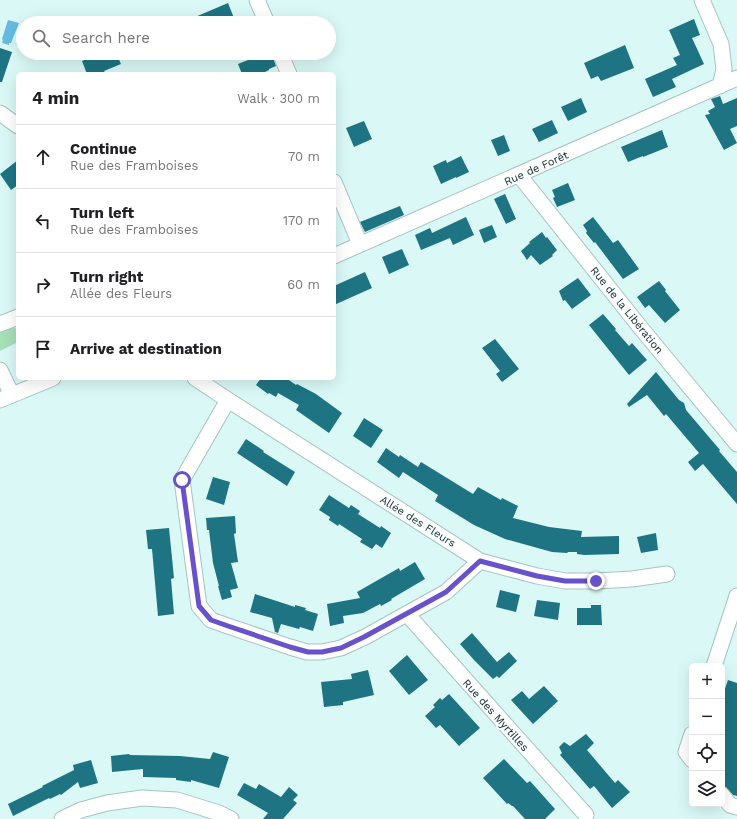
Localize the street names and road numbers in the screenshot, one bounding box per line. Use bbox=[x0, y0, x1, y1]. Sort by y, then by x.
street label: Rue de Forêt bbox=[502, 148, 571, 188]
street label: Rue de la Libération bbox=[588, 264, 666, 356]
street label: Allée des Fleurs bbox=[378, 493, 458, 550]
street label: Rue des Myrtilles bbox=[460, 677, 532, 754]

